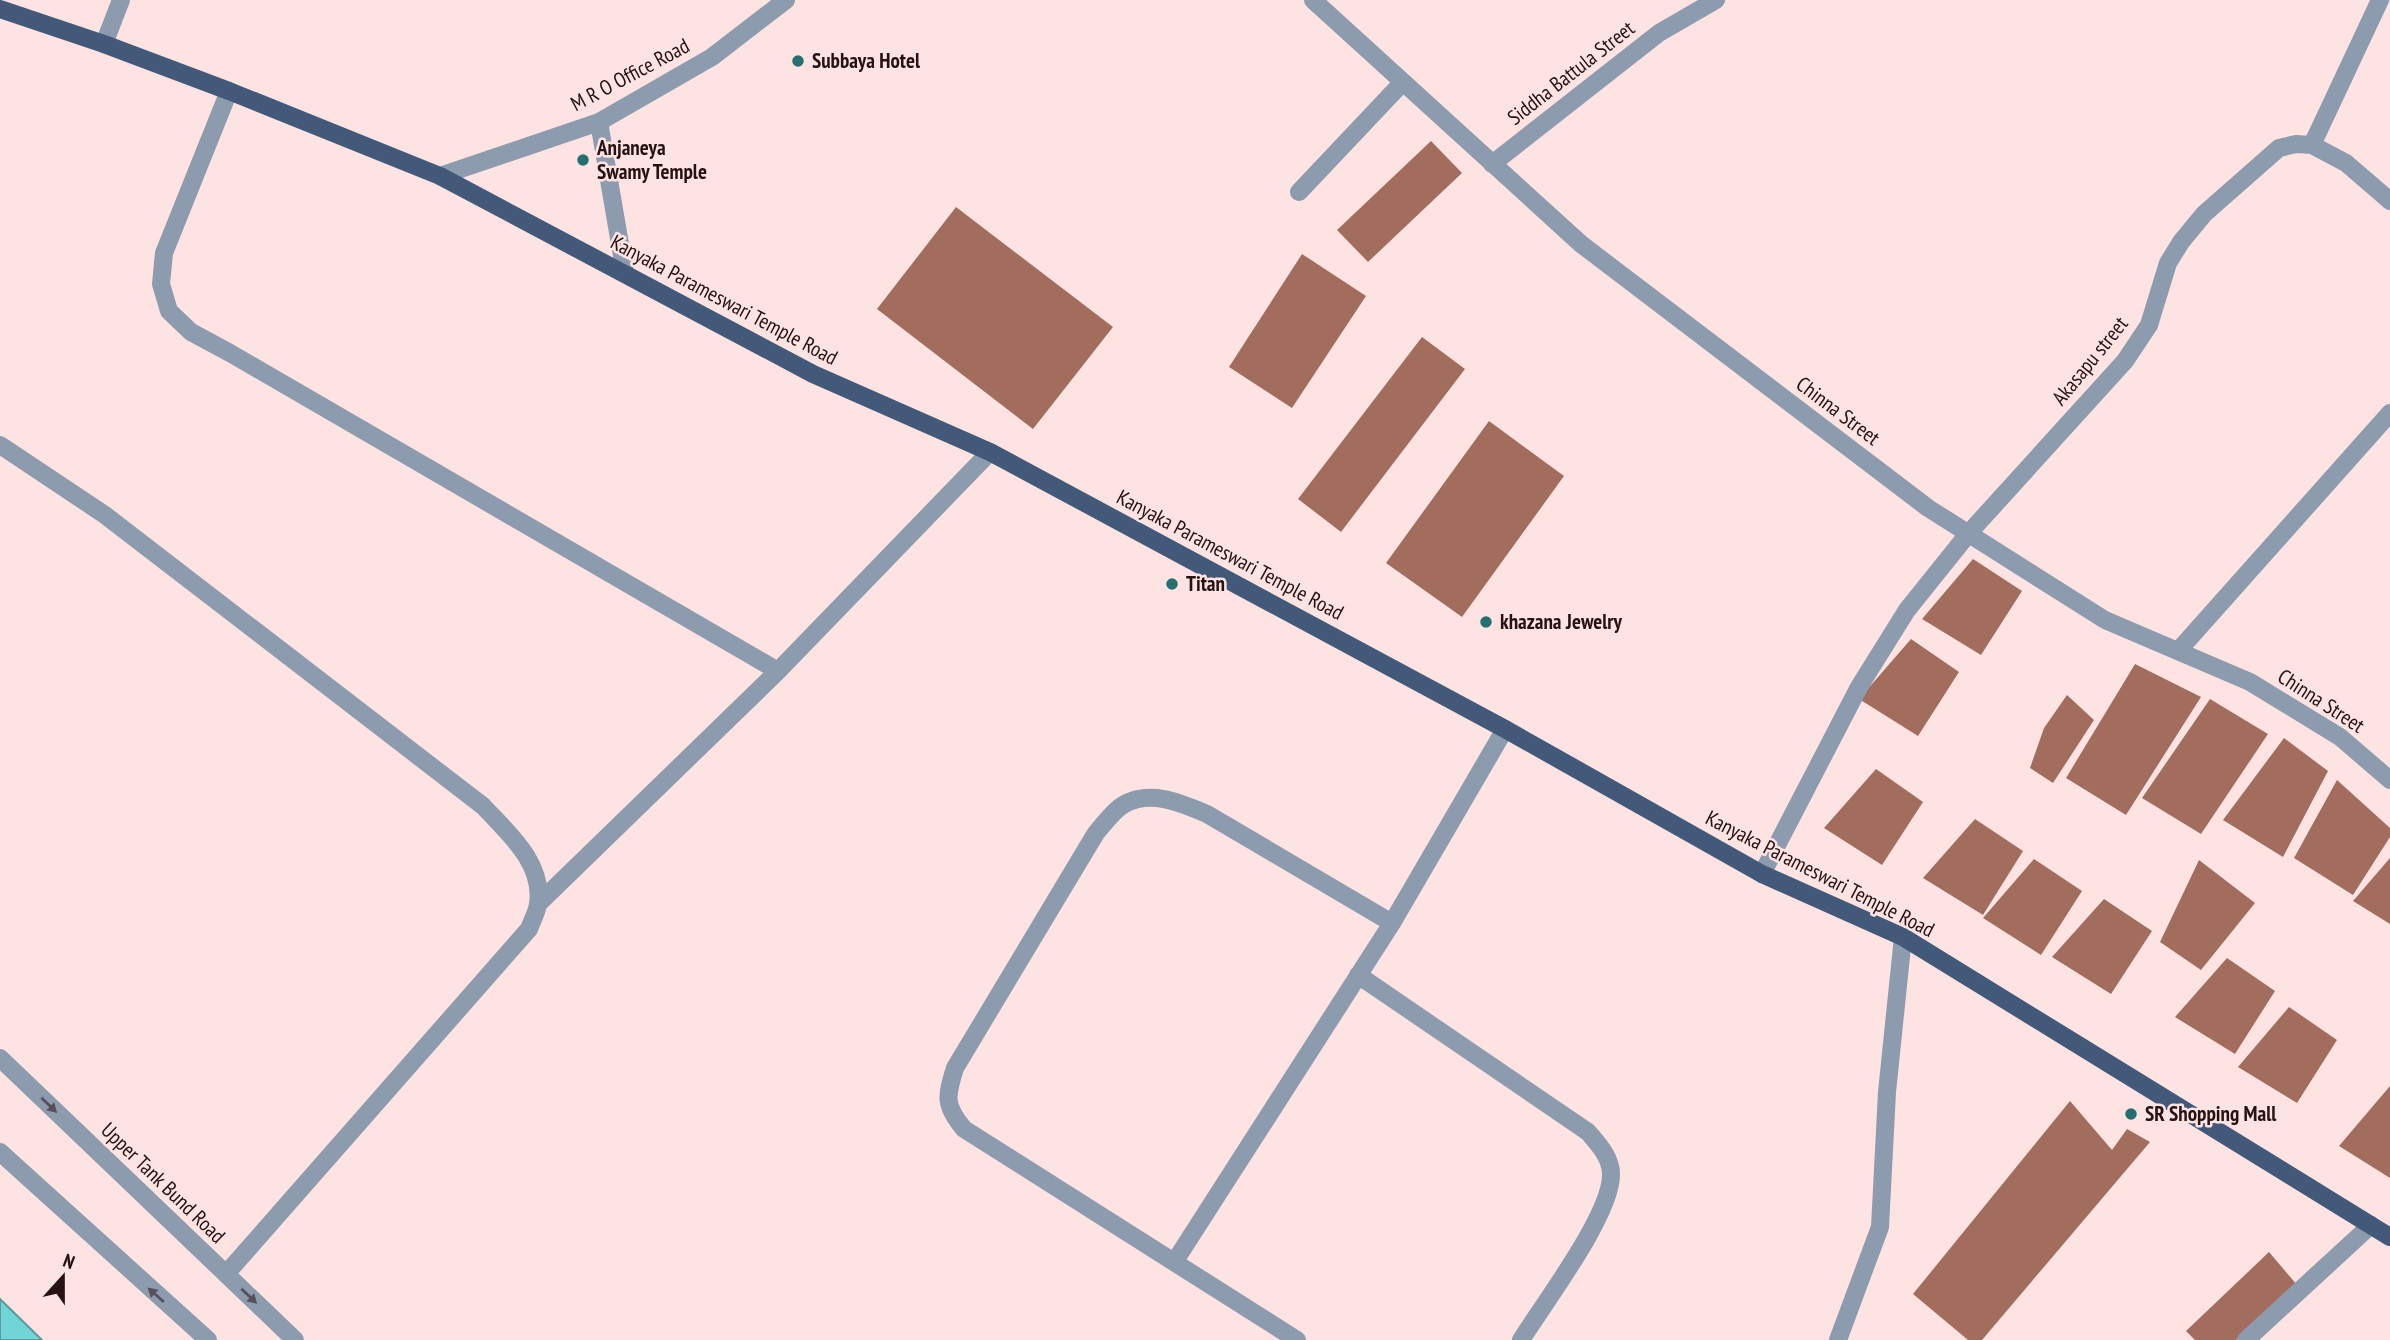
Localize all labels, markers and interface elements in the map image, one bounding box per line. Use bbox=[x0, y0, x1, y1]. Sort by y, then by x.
street label: Siddha Battula Street bbox=[1502, 14, 1640, 131]
street label: M R O Office Road bbox=[566, 32, 694, 117]
place label: Subbaya Hotel bbox=[812, 47, 921, 74]
marker: Subbaya Hotel bbox=[790, 53, 806, 69]
place label: Anjaneya Swamy Temple bbox=[596, 134, 707, 185]
marker: Anjaneya Swamy Temple bbox=[575, 152, 591, 168]
street label: Kanyaka Parameswari Temple Road bbox=[606, 228, 842, 371]
street label: Akasapu street bbox=[2046, 311, 2134, 410]
street label: Chinna Street bbox=[1791, 370, 1886, 451]
street label: Kanyaka Parameswari Temple Road bbox=[1112, 483, 1348, 626]
place label: Titan bbox=[1186, 570, 1225, 597]
marker: Titan bbox=[1164, 576, 1180, 592]
place label: khazana Jewelry bbox=[1500, 608, 1623, 635]
marker: khazana Jewelry bbox=[1478, 614, 1494, 630]
street label: Chinna Street bbox=[2273, 663, 2370, 739]
street label: Kanyaka Parameswari Temple Road bbox=[1701, 804, 1939, 943]
one-way arrow bbox=[40, 1097, 57, 1113]
place label: SR Shopping Mall bbox=[2145, 1100, 2277, 1127]
marker: SR Shopping Mall bbox=[2123, 1106, 2139, 1122]
street label: Upper Tank Bund Road bbox=[96, 1116, 231, 1249]
north arrow bbox=[28, 1242, 98, 1312]
text: N bbox=[60, 1248, 78, 1274]
one-way arrow bbox=[147, 1287, 165, 1303]
one-way arrow bbox=[240, 1288, 257, 1304]

